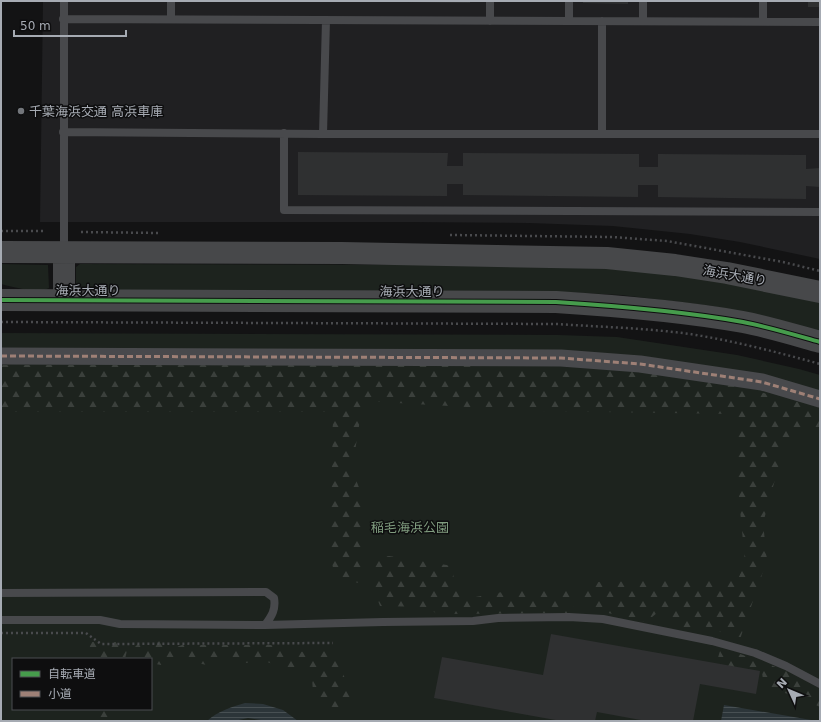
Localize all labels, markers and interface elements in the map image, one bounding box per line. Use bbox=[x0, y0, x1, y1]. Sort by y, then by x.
scale bar bbox=[14, 12, 126, 38]
text: 50 m bbox=[20, 19, 51, 33]
place label: 千葉海浜交通 高浜車庫 bbox=[29, 104, 163, 119]
marker: 千葉海浜交通 高浜車庫 bbox=[16, 106, 26, 116]
street label: 海浜大通り bbox=[702, 262, 768, 289]
street label: 海浜大通り bbox=[55, 283, 121, 298]
street label: 海浜大通り bbox=[379, 284, 445, 299]
park label: 稲毛海浜公園 bbox=[371, 520, 449, 535]
legend bbox=[12, 658, 152, 710]
text: 自転車道 bbox=[48, 667, 96, 681]
north arrow bbox=[769, 670, 809, 710]
text: N bbox=[774, 676, 790, 691]
text: 小道 bbox=[48, 687, 72, 701]

